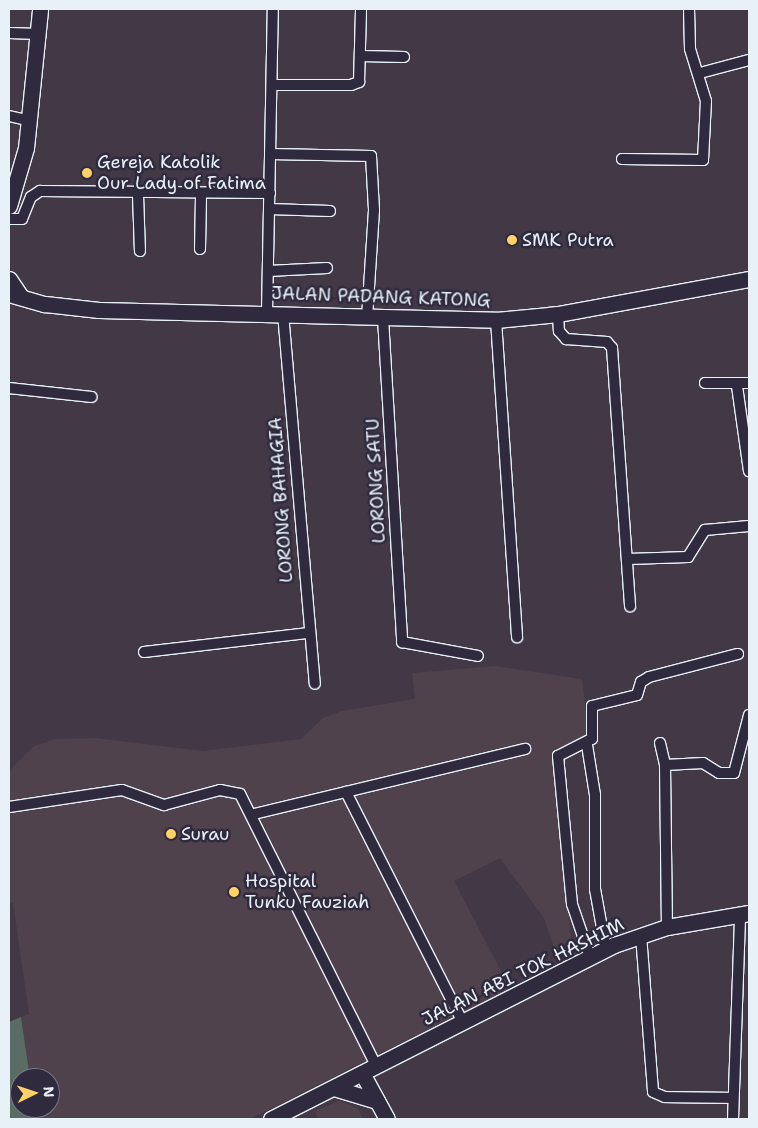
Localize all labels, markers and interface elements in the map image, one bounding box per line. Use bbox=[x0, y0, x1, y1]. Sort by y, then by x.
place label: Gereja Katolik Our Lady of Fatima bbox=[97, 152, 266, 194]
marker: Gereja Katolik Our Lady of Fatima bbox=[81, 167, 93, 179]
place label: SMK Putra bbox=[522, 229, 614, 251]
marker: SMK Putra bbox=[506, 234, 518, 246]
street label: JALAN PADANG KATONG bbox=[271, 282, 491, 312]
street label: LORONG BAHAGIA bbox=[264, 417, 298, 583]
street label: LORONG SATU bbox=[362, 418, 390, 544]
place label: Surau bbox=[181, 823, 229, 845]
marker: Surau bbox=[165, 828, 177, 840]
place label: Hospital Tunku Fauziah bbox=[245, 871, 369, 914]
marker: Hospital Tunku Fauziah bbox=[227, 885, 241, 899]
street label: JALAN ABI TOK HASHIM bbox=[418, 914, 628, 1030]
north arrow bbox=[10, 1068, 60, 1118]
text: N bbox=[40, 1086, 58, 1098]

